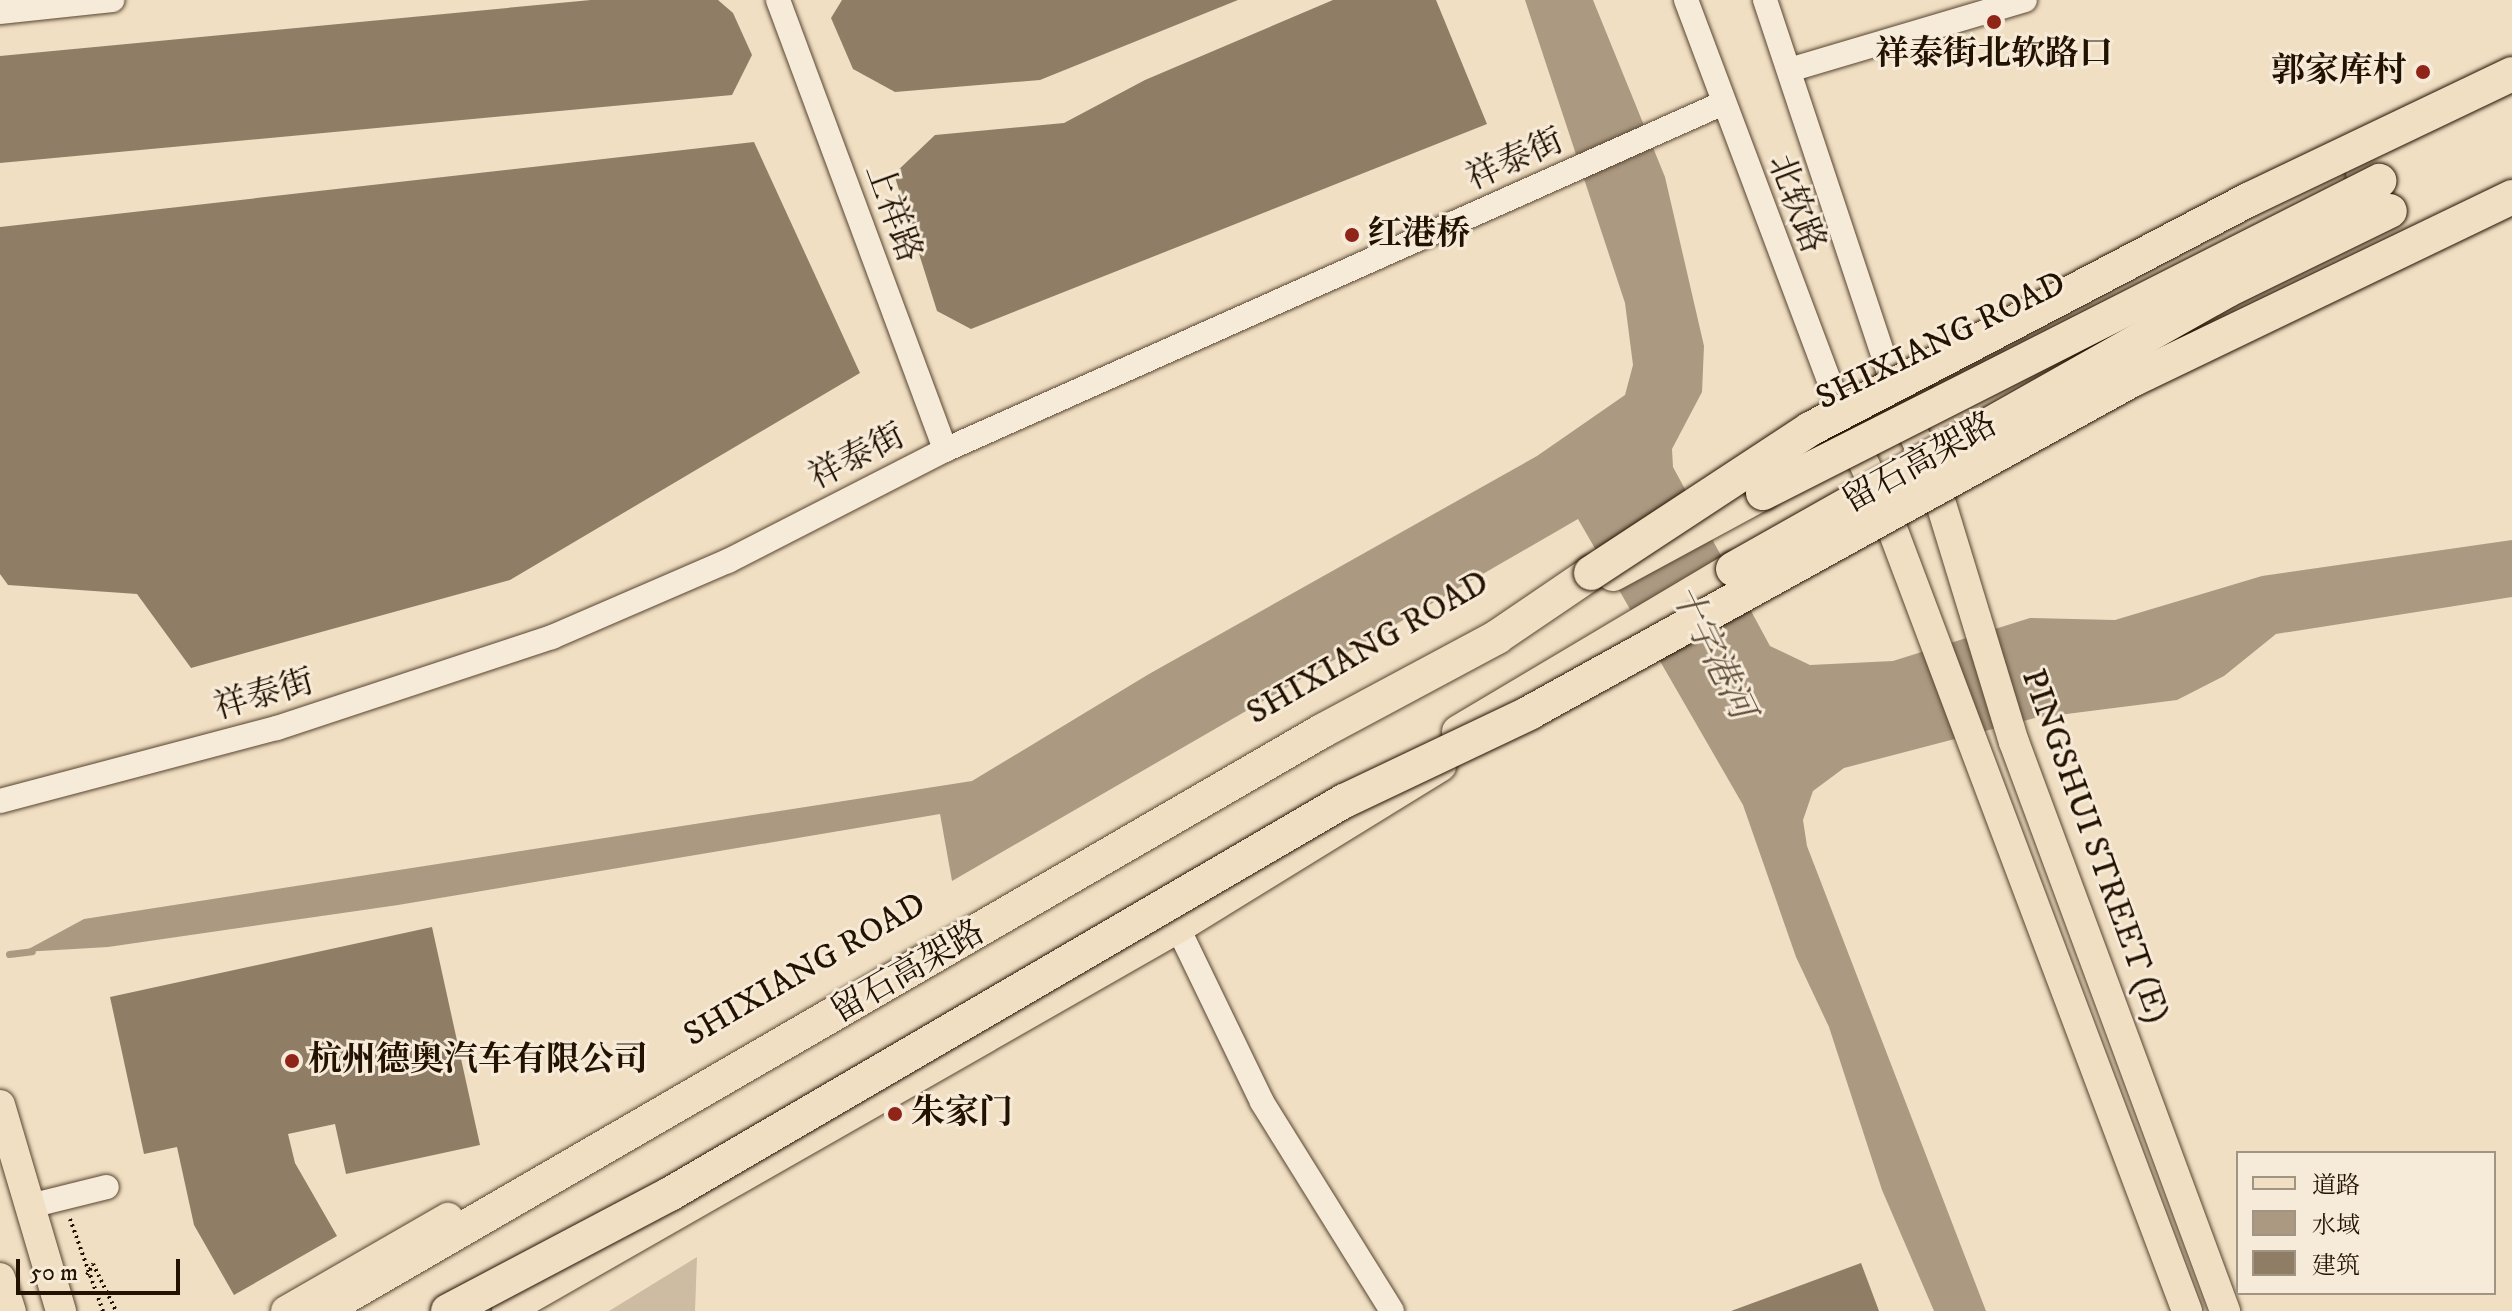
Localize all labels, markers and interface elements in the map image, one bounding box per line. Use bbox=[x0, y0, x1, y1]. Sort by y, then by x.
marker: 祥泰街北软路口 bbox=[1985, 13, 2003, 31]
place label: 祥泰街北软路口 bbox=[1875, 35, 2113, 75]
place label: 郭家库村 bbox=[2271, 52, 2407, 92]
marker: 郭家库村 bbox=[2414, 63, 2432, 81]
street label: 祥泰街 bbox=[1460, 121, 1570, 199]
street label: 北软路 bbox=[1759, 149, 1833, 259]
street label: 上祥路 bbox=[856, 158, 930, 268]
place label: 红港桥 bbox=[1368, 215, 1470, 255]
marker: 红港桥 bbox=[1343, 226, 1361, 244]
street label: SHIXIANG ROAD bbox=[1810, 263, 2072, 419]
street label: 留石高架路 bbox=[1836, 404, 2004, 522]
street label: 祥泰街 bbox=[802, 416, 912, 498]
street label: SHIXIANG ROAD bbox=[1240, 562, 1496, 734]
water label: 十字港河 bbox=[1661, 578, 1763, 726]
street label: 祥泰街 bbox=[209, 661, 319, 729]
street label: PINGSHUI STREET (E) bbox=[2012, 664, 2178, 1028]
street label: SHIXIANG ROAD bbox=[677, 884, 933, 1056]
street label: 留石高架路 bbox=[824, 912, 992, 1032]
place label: 杭州德奥汽车有限公司 bbox=[308, 1041, 648, 1081]
marker: 杭州德奥汽车有限公司 bbox=[283, 1052, 301, 1070]
place label: 朱家门 bbox=[911, 1094, 1013, 1134]
marker: 朱家门 bbox=[886, 1105, 904, 1123]
legend bbox=[2236, 1151, 2496, 1295]
text: 道路 bbox=[2312, 1171, 2360, 1201]
text: 水域 bbox=[2312, 1211, 2360, 1241]
scale bar bbox=[20, 1243, 184, 1293]
text: 建筑 bbox=[2312, 1251, 2360, 1281]
text: 50 m bbox=[30, 1258, 78, 1288]

